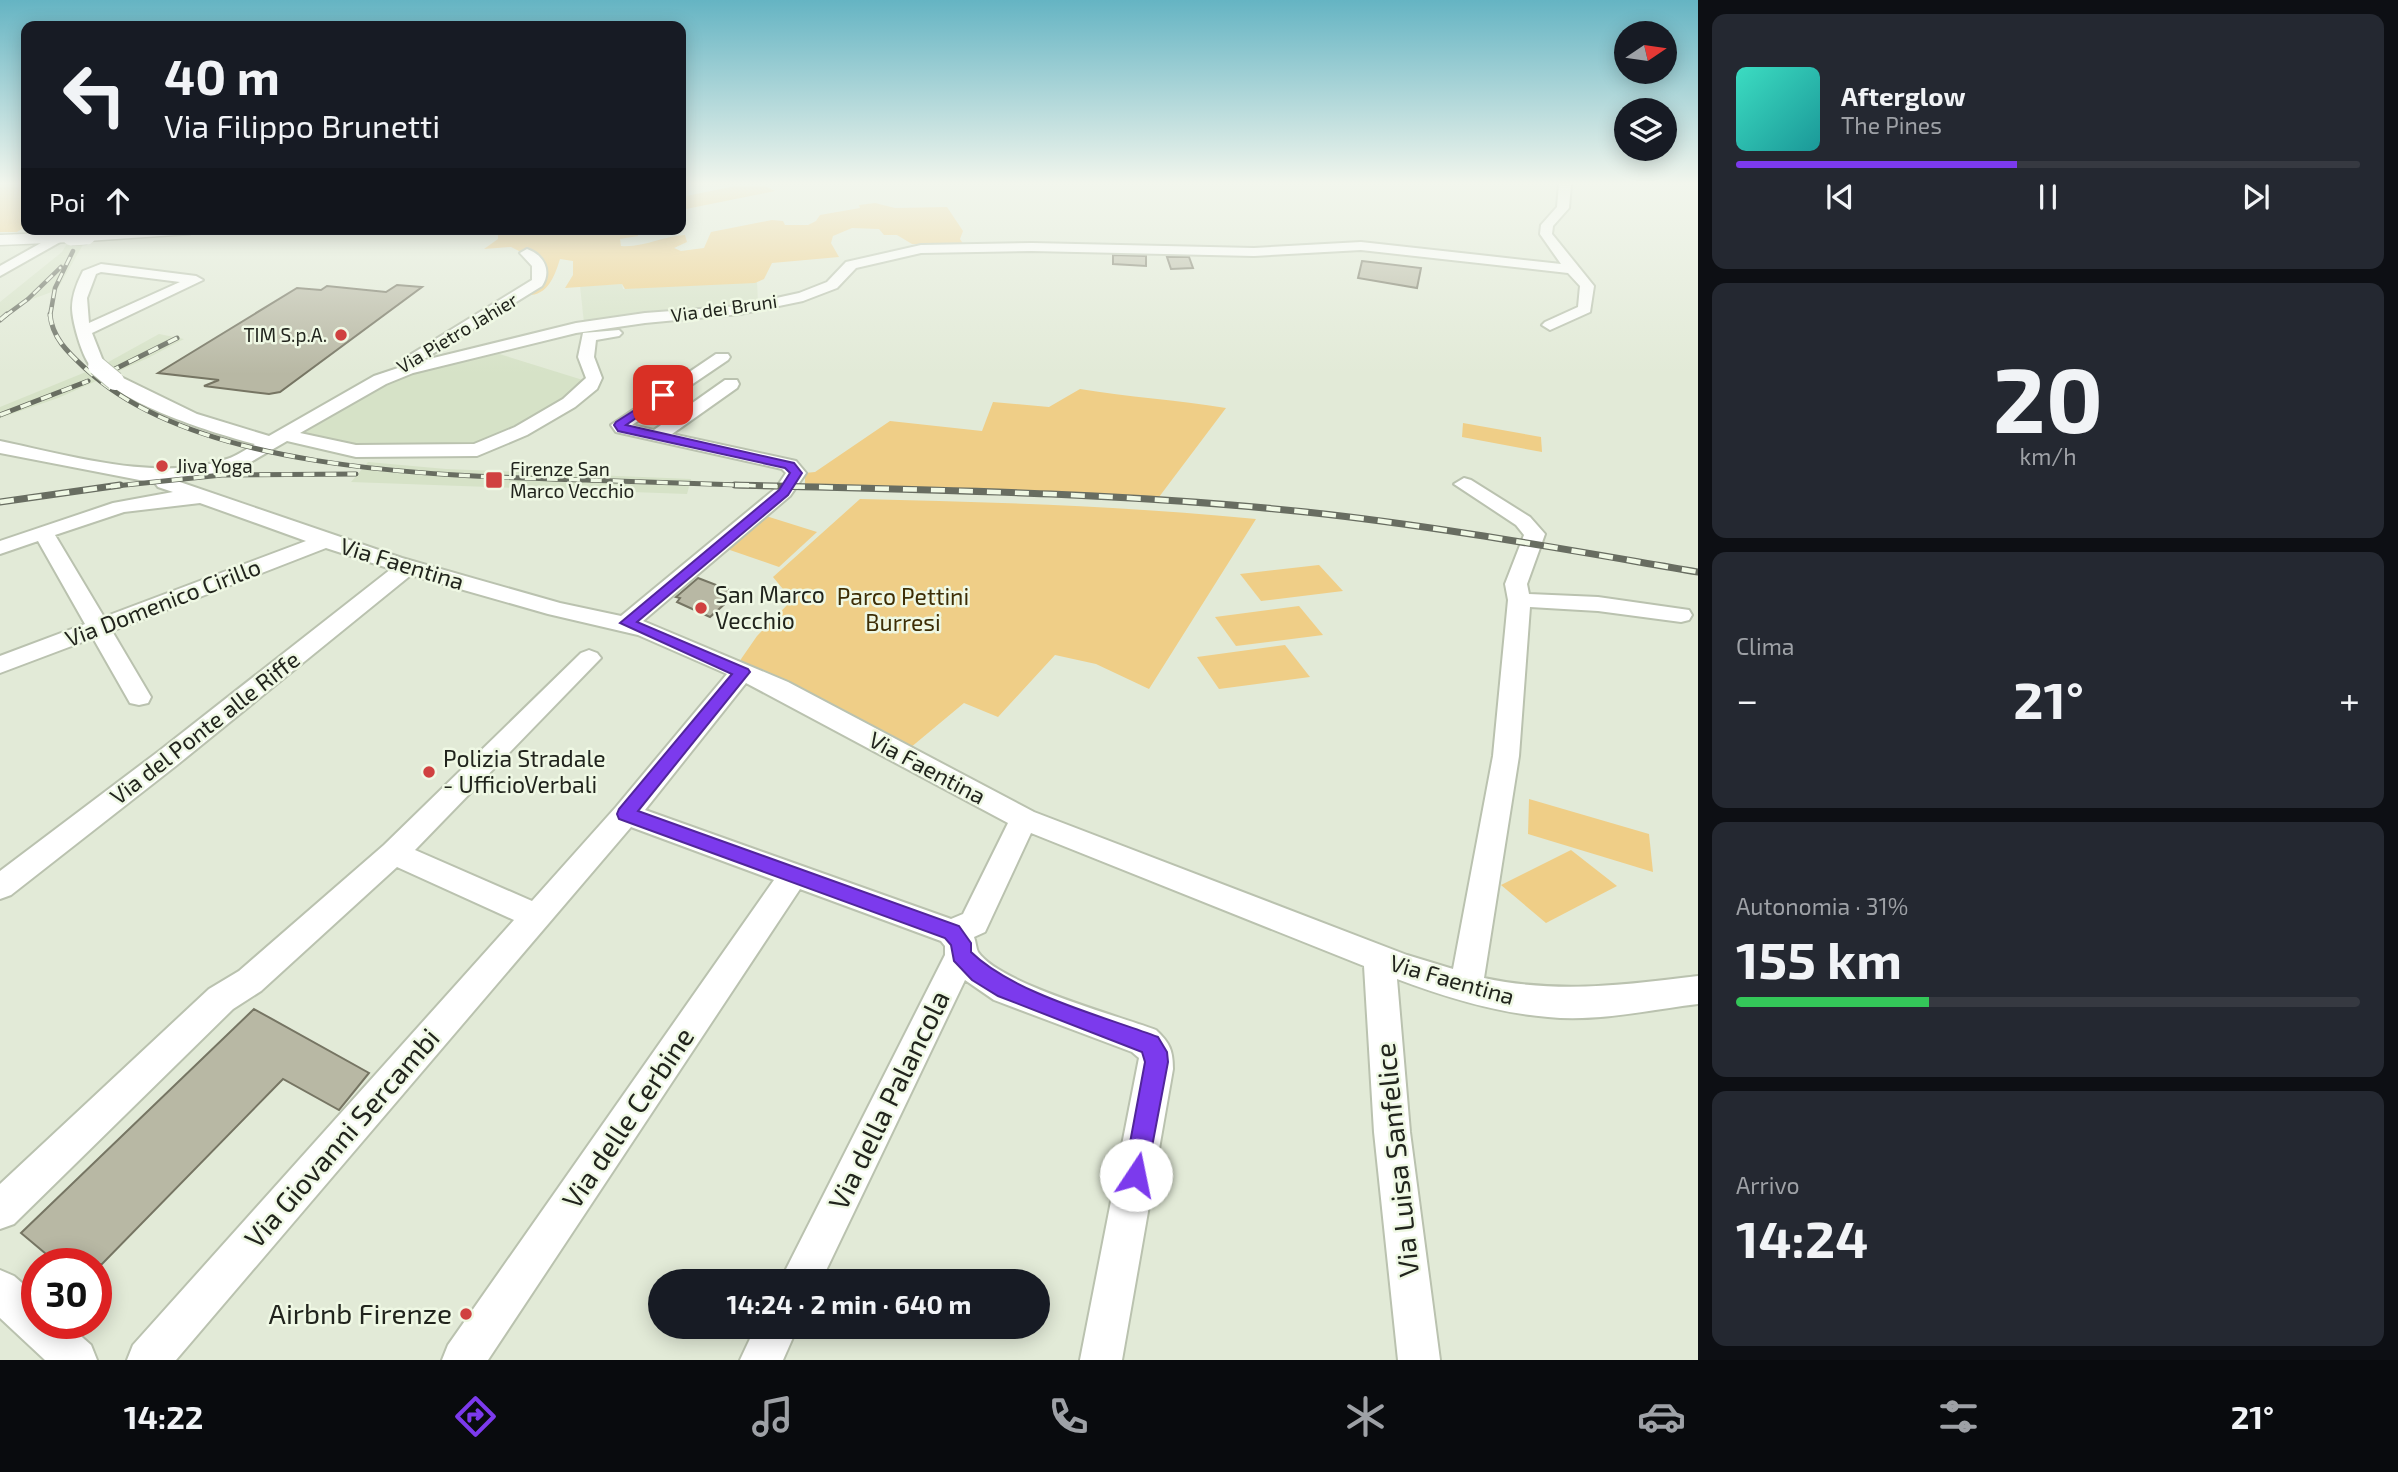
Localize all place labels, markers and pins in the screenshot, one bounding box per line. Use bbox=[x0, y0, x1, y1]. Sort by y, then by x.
place label: TIM S.p.A. bbox=[244, 323, 327, 346]
marker: TIM S.p.A. bbox=[333, 327, 349, 343]
pin bbox=[633, 365, 693, 425]
place label: Jiva Yoga bbox=[176, 454, 253, 477]
place label: Firenze San Marco Vecchio bbox=[510, 457, 634, 502]
marker: Jiva Yoga bbox=[154, 458, 170, 474]
marker: Firenze San Marco Vecchio bbox=[484, 470, 504, 490]
place label: San Marco Vecchio bbox=[715, 580, 825, 634]
marker: San Marco Vecchio bbox=[693, 600, 709, 616]
place label: Polizia Stradale - UfficioVerbali bbox=[443, 744, 606, 798]
marker: Polizia Stradale - UfficioVerbali bbox=[421, 764, 437, 780]
place label: Airbnb Firenze bbox=[268, 1296, 452, 1330]
marker: Airbnb Firenze bbox=[458, 1306, 474, 1322]

